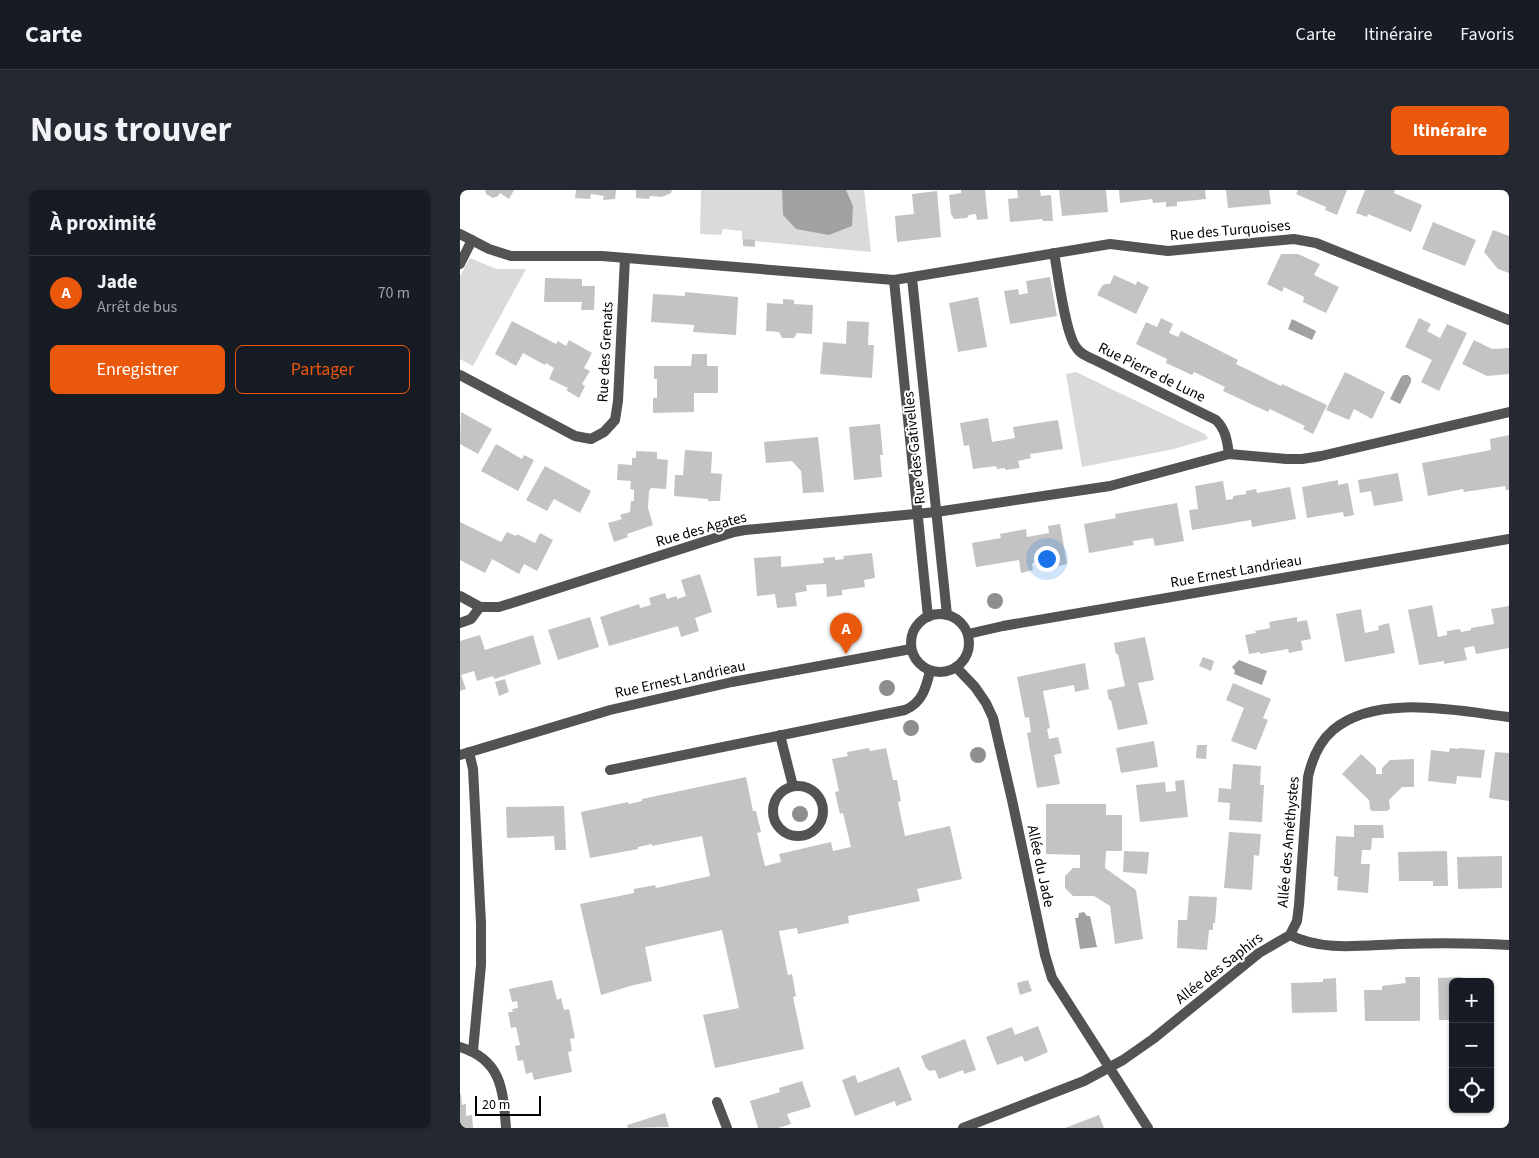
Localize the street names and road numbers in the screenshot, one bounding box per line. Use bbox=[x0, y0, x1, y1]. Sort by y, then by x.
street label: Rue des Turquoises bbox=[1169, 215, 1291, 246]
street label: Rue des Grenats bbox=[592, 301, 619, 403]
street label: Rue Pierre de Lune bbox=[1095, 337, 1209, 408]
street label: Rue des Gativelles bbox=[898, 390, 931, 505]
street label: Rue des Agates bbox=[653, 506, 749, 552]
street label: Rue Ernest Landrieau bbox=[1169, 550, 1303, 593]
street label: Rue Ernest Landrieau bbox=[613, 655, 747, 704]
street label: Allée des Améthystes bbox=[1272, 776, 1305, 908]
street label: Allée du Jade bbox=[1022, 823, 1059, 909]
street label: Allée des Saphirs bbox=[1171, 928, 1267, 1009]

